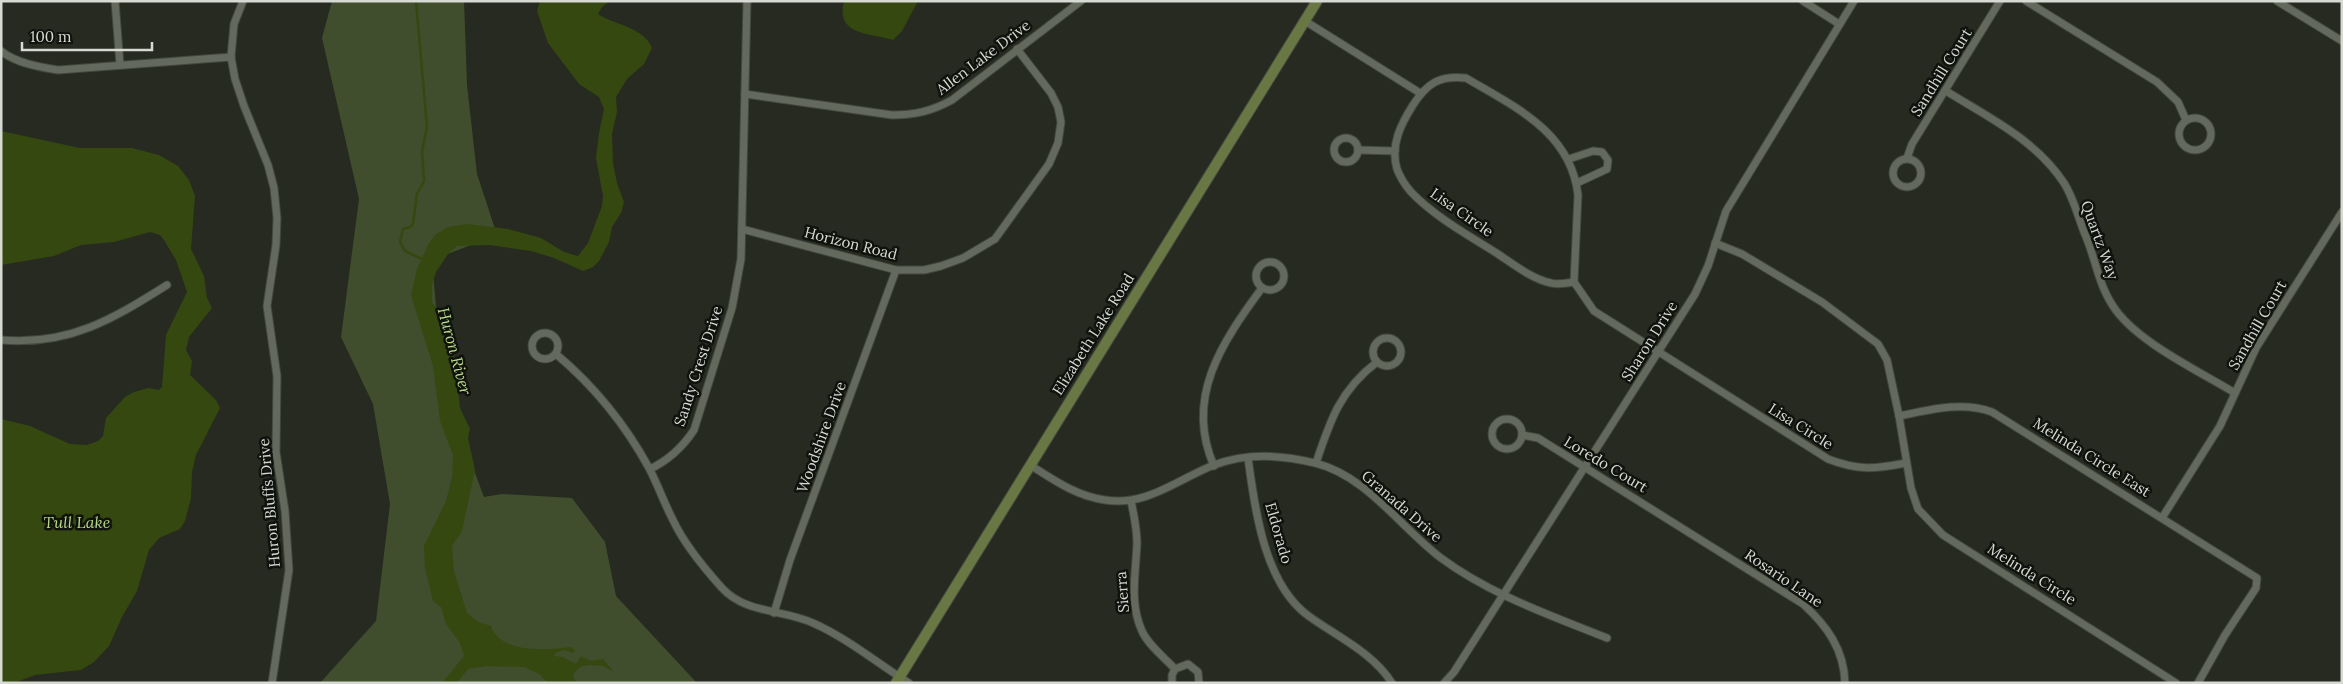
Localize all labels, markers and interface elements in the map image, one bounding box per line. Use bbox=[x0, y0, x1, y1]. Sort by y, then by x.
street label: Allen Lake Drive bbox=[931, 15, 1034, 99]
scale bar bbox=[22, 20, 152, 52]
street label: Sandhill Court bbox=[1906, 24, 1976, 120]
text: 100 m bbox=[30, 27, 71, 46]
street label: Lisa Circle bbox=[1427, 183, 1497, 241]
street label: Quartz Way bbox=[2077, 198, 2123, 282]
street label: Horizon Road bbox=[803, 222, 899, 264]
street label: Elizabeth Lake Road bbox=[1048, 270, 1138, 398]
street label: Sandhill Court bbox=[2224, 277, 2290, 373]
street label: Sharon Drive bbox=[1617, 297, 1681, 385]
street label: Sandy Crest Drive bbox=[670, 303, 726, 429]
water label: Huron River bbox=[434, 305, 476, 398]
street label: Woodshire Drive bbox=[792, 379, 850, 495]
street label: Lisa Circle bbox=[1765, 399, 1837, 453]
street label: Melinda Circle East bbox=[2030, 413, 2154, 501]
street label: Loredo Court bbox=[1561, 432, 1651, 497]
street label: Huron Bluffs Drive bbox=[254, 438, 284, 568]
street label: Granada Drive bbox=[1358, 466, 1446, 546]
street label: Eldorado bbox=[1261, 500, 1297, 566]
water label: Tull Lake bbox=[44, 512, 111, 532]
street label: Melinda Circle bbox=[1984, 539, 2080, 609]
street label: Rosario Lane bbox=[1741, 545, 1827, 611]
street label: Sierra bbox=[1111, 570, 1133, 613]

